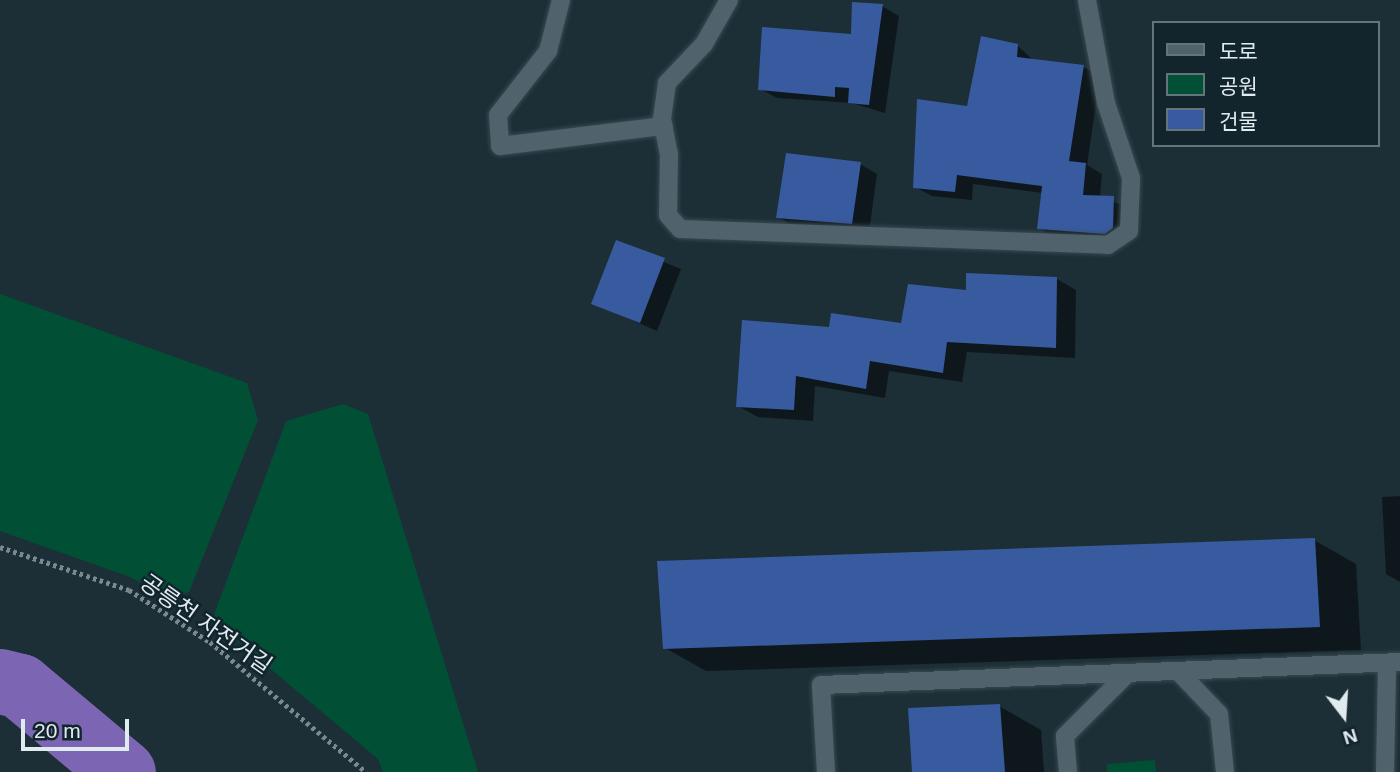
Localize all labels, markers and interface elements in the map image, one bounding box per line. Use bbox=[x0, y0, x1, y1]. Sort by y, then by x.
legend bbox=[1152, 21, 1379, 147]
text: 도로 bbox=[1219, 40, 1258, 63]
text: 공원 bbox=[1219, 75, 1258, 98]
text: 건물 bbox=[1219, 110, 1258, 133]
street label: 공릉천 자전거길 bbox=[135, 568, 277, 680]
north arrow bbox=[1309, 681, 1379, 751]
scale bar bbox=[24, 706, 133, 750]
text: 20 m bbox=[34, 719, 81, 742]
text: N bbox=[1341, 725, 1360, 749]

